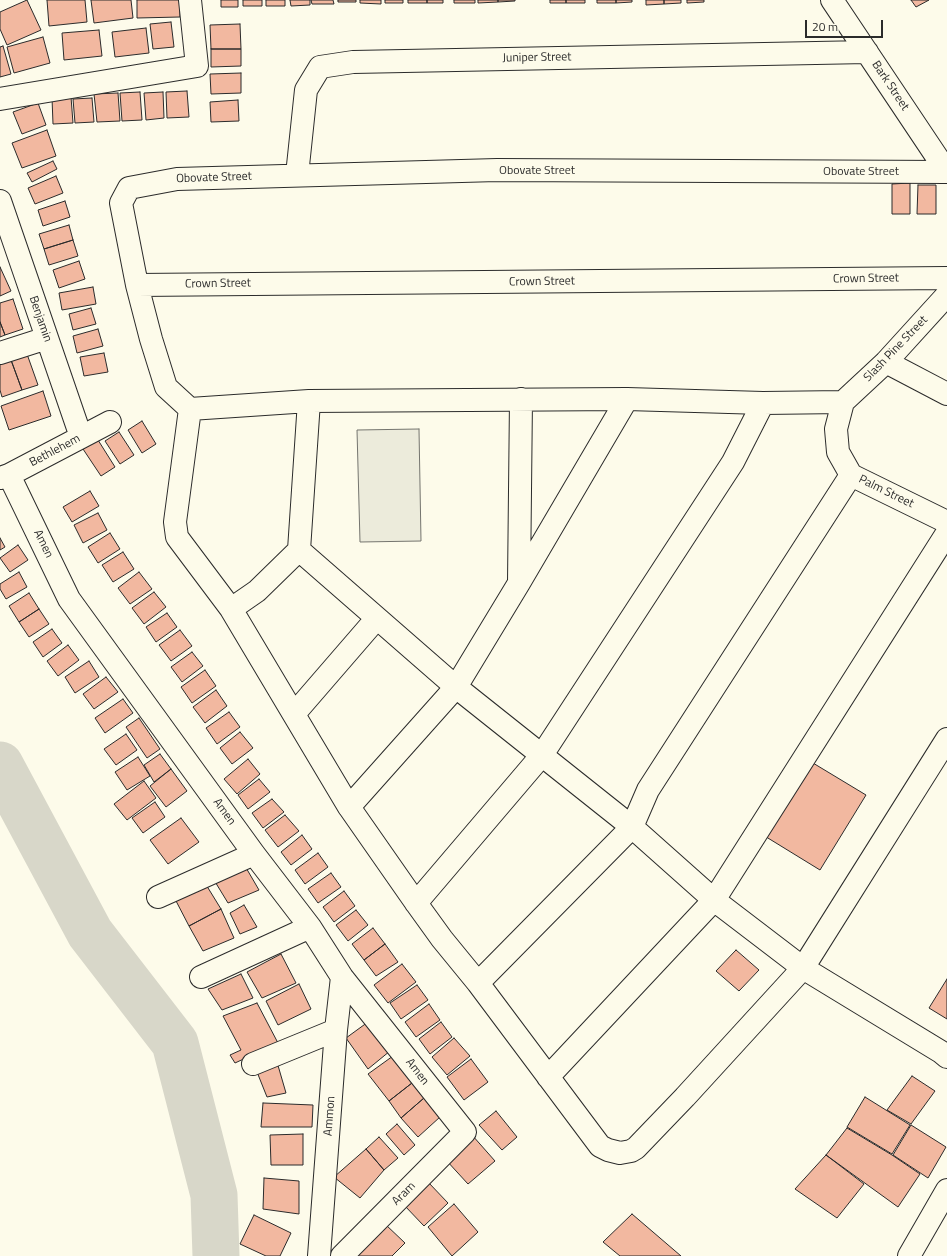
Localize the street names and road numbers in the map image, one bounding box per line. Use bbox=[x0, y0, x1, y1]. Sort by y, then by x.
street label: Juniper Street bbox=[502, 50, 572, 66]
street label: Bark Street bbox=[868, 58, 912, 114]
street label: Obovate Street bbox=[499, 164, 575, 178]
street label: Obovate Street bbox=[823, 165, 899, 179]
street label: Obovate Street bbox=[176, 169, 252, 187]
street label: Crown Street bbox=[833, 271, 899, 287]
street label: Crown Street bbox=[509, 274, 575, 290]
street label: Crown Street bbox=[185, 276, 251, 292]
street label: Benjamin bbox=[25, 294, 55, 344]
street label: Slash Pine Street bbox=[861, 313, 931, 385]
street label: Bethlehem bbox=[27, 432, 83, 470]
street label: Palm Street bbox=[856, 472, 916, 512]
street label: Amen bbox=[30, 528, 56, 560]
street label: Amen bbox=[209, 796, 239, 828]
street label: Amen bbox=[402, 1056, 432, 1088]
street label: Ammon bbox=[321, 1096, 339, 1136]
street label: Aram bbox=[389, 1179, 419, 1209]

